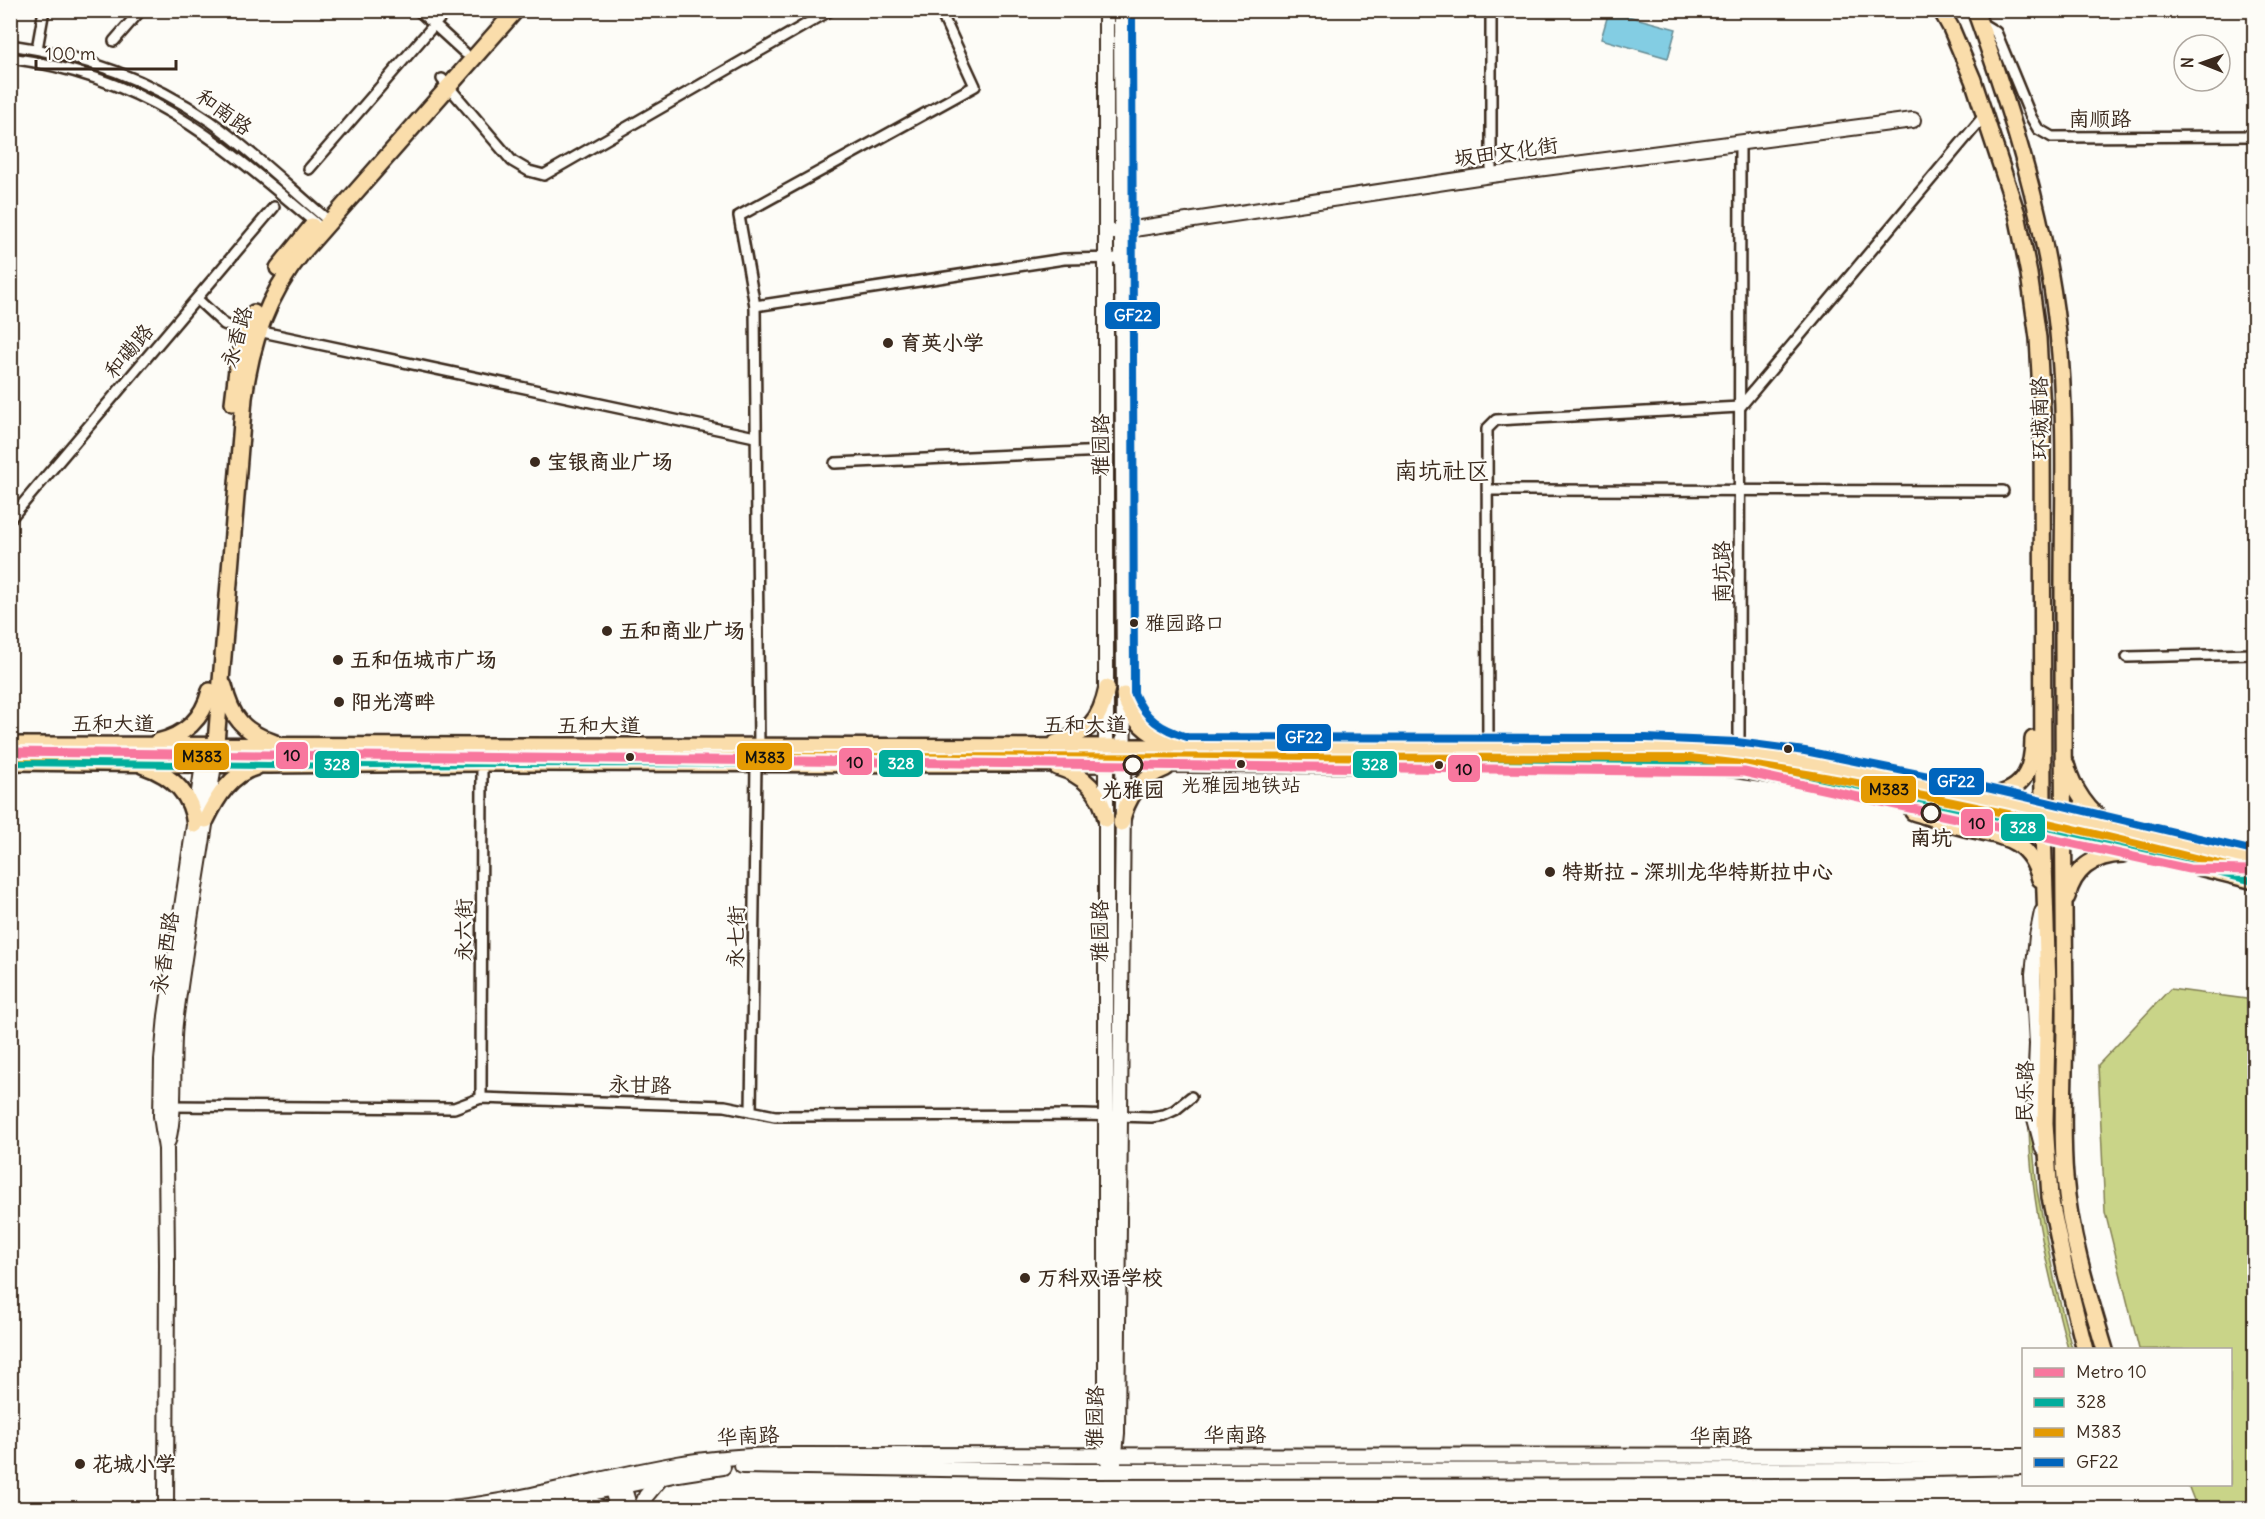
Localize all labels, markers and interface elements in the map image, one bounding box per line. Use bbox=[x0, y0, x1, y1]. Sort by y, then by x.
scale bar bbox=[36, 33, 176, 71]
north arrow bbox=[2172, 33, 2232, 93]
text: 100 m bbox=[45, 42, 96, 65]
text: N bbox=[2177, 57, 2197, 68]
street label: 和南路 bbox=[191, 82, 258, 141]
street label: 南顺路 bbox=[2069, 105, 2132, 132]
street label: 坂田文化街 bbox=[1452, 131, 1560, 172]
line badge: GF22 bbox=[1104, 301, 1161, 330]
street label: 永香路 bbox=[215, 303, 258, 371]
text: GF22 bbox=[1114, 305, 1152, 325]
street label: 和磡路 bbox=[98, 318, 159, 383]
place label: 育英小学 bbox=[900, 329, 984, 356]
marker: 育英小学 bbox=[881, 336, 895, 350]
street label: 环城南路 bbox=[2025, 376, 2054, 460]
street label: 雅园路 bbox=[1087, 414, 1114, 477]
place label: 宝银商业广场 bbox=[547, 448, 673, 475]
marker: 宝银商业广场 bbox=[528, 455, 542, 469]
district label: 南坑社区 bbox=[1394, 455, 1490, 485]
street label: 南坑路 bbox=[1708, 541, 1735, 604]
place label: 雅园路口 bbox=[1145, 610, 1225, 635]
place label: 五和商业广场 bbox=[619, 617, 745, 644]
marker: 雅园路口 bbox=[1128, 617, 1140, 629]
marker: 五和商业广场 bbox=[600, 624, 614, 638]
place label: 五和伍城市广场 bbox=[350, 646, 497, 673]
marker: 五和伍城市广场 bbox=[331, 653, 345, 667]
place label: 阳光湾畔 bbox=[351, 688, 435, 715]
marker: 阳光湾畔 bbox=[332, 695, 346, 709]
street label: 五和大道 bbox=[71, 710, 155, 737]
street label: 五和大道 bbox=[1043, 711, 1127, 738]
street label: 五和大道 bbox=[557, 712, 641, 739]
line badge: GF22 bbox=[1276, 723, 1332, 752]
text: GF22 bbox=[1285, 727, 1323, 747]
line badge: 10 bbox=[275, 741, 309, 770]
line badge: M383 bbox=[173, 742, 230, 771]
line badge: M383 bbox=[736, 742, 793, 771]
unlabelled marker bbox=[1782, 743, 1794, 755]
text: 10 bbox=[284, 745, 300, 765]
text: M383 bbox=[182, 746, 222, 766]
text: M383 bbox=[745, 747, 785, 767]
line badge: 10 bbox=[838, 747, 873, 776]
line badge: 328 bbox=[878, 749, 924, 778]
line badge: 328 bbox=[314, 750, 360, 779]
line badge: 328 bbox=[1352, 750, 1398, 779]
unlabelled marker bbox=[624, 751, 636, 763]
text: 10 bbox=[847, 752, 863, 772]
text: 328 bbox=[887, 753, 915, 773]
text: 328 bbox=[323, 754, 351, 774]
text: 328 bbox=[1361, 754, 1389, 774]
line badge: 10 bbox=[1447, 754, 1481, 783]
marker: 光雅园 bbox=[1123, 755, 1143, 775]
marker: 光雅园地铁站 bbox=[1235, 758, 1247, 770]
unlabelled marker bbox=[1433, 759, 1445, 771]
text: 10 bbox=[1456, 759, 1472, 779]
line badge: GF22 bbox=[1928, 767, 1985, 796]
text: GF22 bbox=[1937, 771, 1975, 791]
place label: 光雅园地铁站 bbox=[1181, 772, 1301, 797]
line badge: M383 bbox=[1860, 775, 1917, 804]
place label: 光雅园 bbox=[1102, 776, 1165, 803]
text: M383 bbox=[1869, 779, 1909, 799]
marker: 南坑 bbox=[1921, 803, 1941, 823]
line badge: 10 bbox=[1960, 808, 1994, 837]
text: 10 bbox=[1969, 813, 1985, 833]
line badge: 328 bbox=[2000, 813, 2046, 842]
text: 328 bbox=[2009, 817, 2037, 837]
place label: 南坑 bbox=[1910, 824, 1952, 851]
place label: 特斯拉 - 深圳龙华特斯拉中心 bbox=[1562, 858, 1833, 885]
marker: 特斯拉 - 深圳龙华特斯拉中心 bbox=[1543, 865, 1557, 879]
street label: 永六街 bbox=[450, 899, 477, 962]
street label: 雅园路 bbox=[1086, 900, 1113, 963]
street label: 永七街 bbox=[721, 905, 750, 969]
street label: 永香西路 bbox=[145, 909, 184, 997]
street label: 民乐路 bbox=[2010, 1060, 2039, 1124]
street label: 永甘路 bbox=[608, 1070, 672, 1099]
place label: 万科双语学校 bbox=[1037, 1264, 1163, 1291]
marker: 万科双语学校 bbox=[1018, 1271, 1032, 1285]
legend bbox=[2022, 1348, 2232, 1486]
text: Metro 10 bbox=[2076, 1360, 2147, 1383]
street label: 雅园路 bbox=[1080, 1385, 1109, 1449]
text: 328 bbox=[2076, 1390, 2106, 1413]
street label: 华南路 bbox=[716, 1420, 780, 1451]
text: M383 bbox=[2076, 1420, 2121, 1443]
street label: 华南路 bbox=[1204, 1421, 1267, 1448]
street label: 华南路 bbox=[1690, 1422, 1753, 1449]
place label: 花城小学 bbox=[92, 1450, 176, 1477]
text: GF22 bbox=[2076, 1450, 2119, 1473]
marker: 花城小学 bbox=[73, 1457, 87, 1471]

